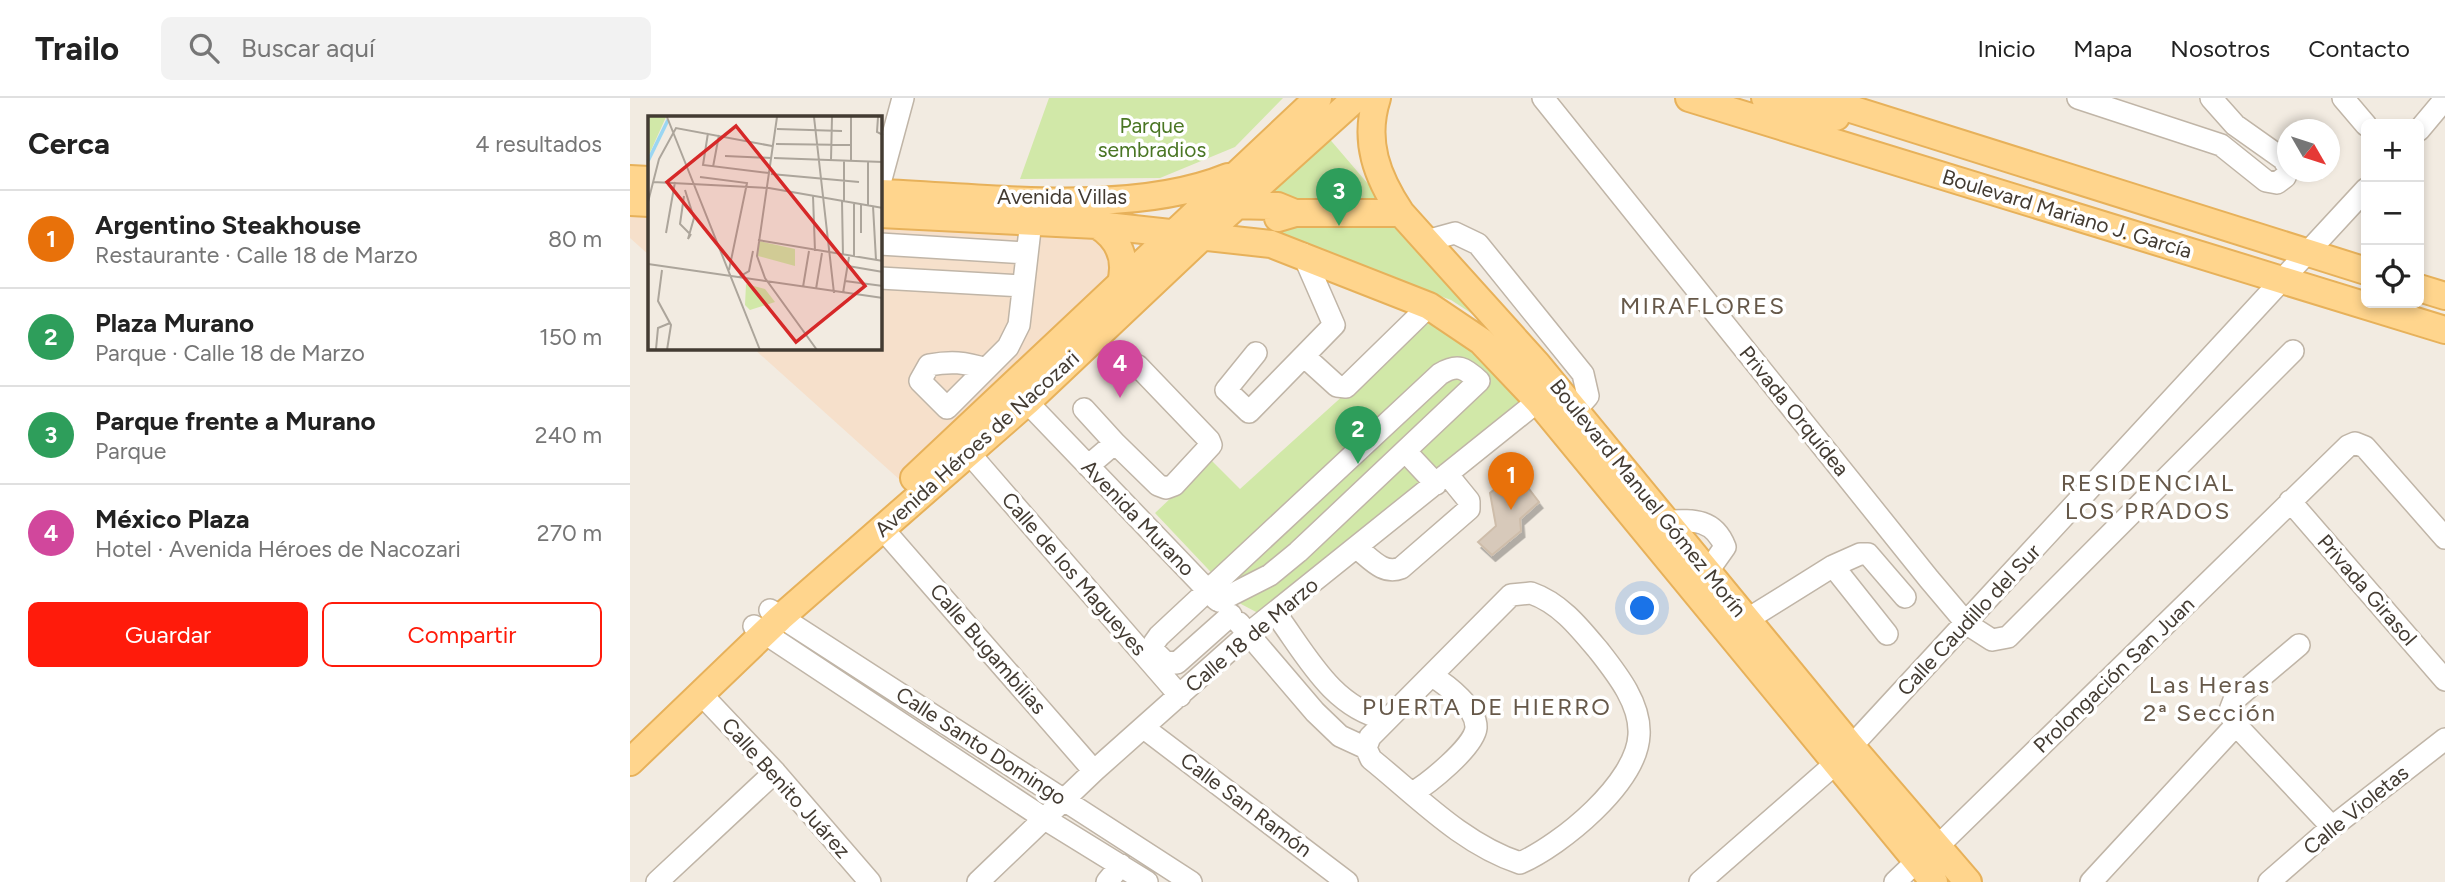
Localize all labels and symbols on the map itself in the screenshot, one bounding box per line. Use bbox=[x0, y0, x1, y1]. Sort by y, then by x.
park label: Parque sembradios bbox=[1098, 113, 1206, 162]
inset map bbox=[648, 116, 882, 350]
north arrow bbox=[2277, 119, 2340, 182]
street label: Boulevard Mariano J. García bbox=[1939, 164, 2195, 263]
pin: 3 bbox=[1316, 168, 1362, 226]
street label: Avenida Villas bbox=[997, 184, 1127, 209]
district label: MIRAFLORES bbox=[1620, 291, 1786, 320]
pin: 4 bbox=[1097, 340, 1143, 398]
street label: Privada Orquídea bbox=[1734, 341, 1855, 481]
street label: Avenida Héroes de Nacozari bbox=[869, 345, 1084, 542]
street label: Boulevard Manuel Gómez Morín bbox=[1545, 374, 1752, 621]
pin: 2 bbox=[1335, 406, 1381, 464]
pin: 1 bbox=[1488, 452, 1534, 510]
street label: Avenida Murano bbox=[1077, 454, 1200, 581]
district label: RESIDENCIAL LOS PRADOS bbox=[2061, 468, 2235, 525]
street label: Calle de los Magueyes bbox=[997, 487, 1152, 660]
street label: Privada Girasol bbox=[2312, 529, 2422, 650]
street label: Calle Caudillo del Sur bbox=[1892, 539, 2045, 701]
street label: Calle 18 de Marzo bbox=[1180, 572, 1323, 697]
street label: Calle Bugambilias bbox=[925, 578, 1052, 719]
your location bbox=[1625, 591, 1659, 625]
street label: Prolongación San Juan bbox=[2028, 591, 2199, 758]
district label: Las Heras 2ª Sección bbox=[2143, 670, 2277, 727]
street label: Calle Santo Domingo bbox=[891, 681, 1071, 810]
district label: PUERTA DE HIERRO bbox=[1362, 692, 1612, 721]
street label: Calle Benito Juárez bbox=[717, 712, 856, 863]
street label: Calle San Ramón bbox=[1176, 747, 1317, 862]
street label: Calle Violetas bbox=[2298, 760, 2413, 860]

